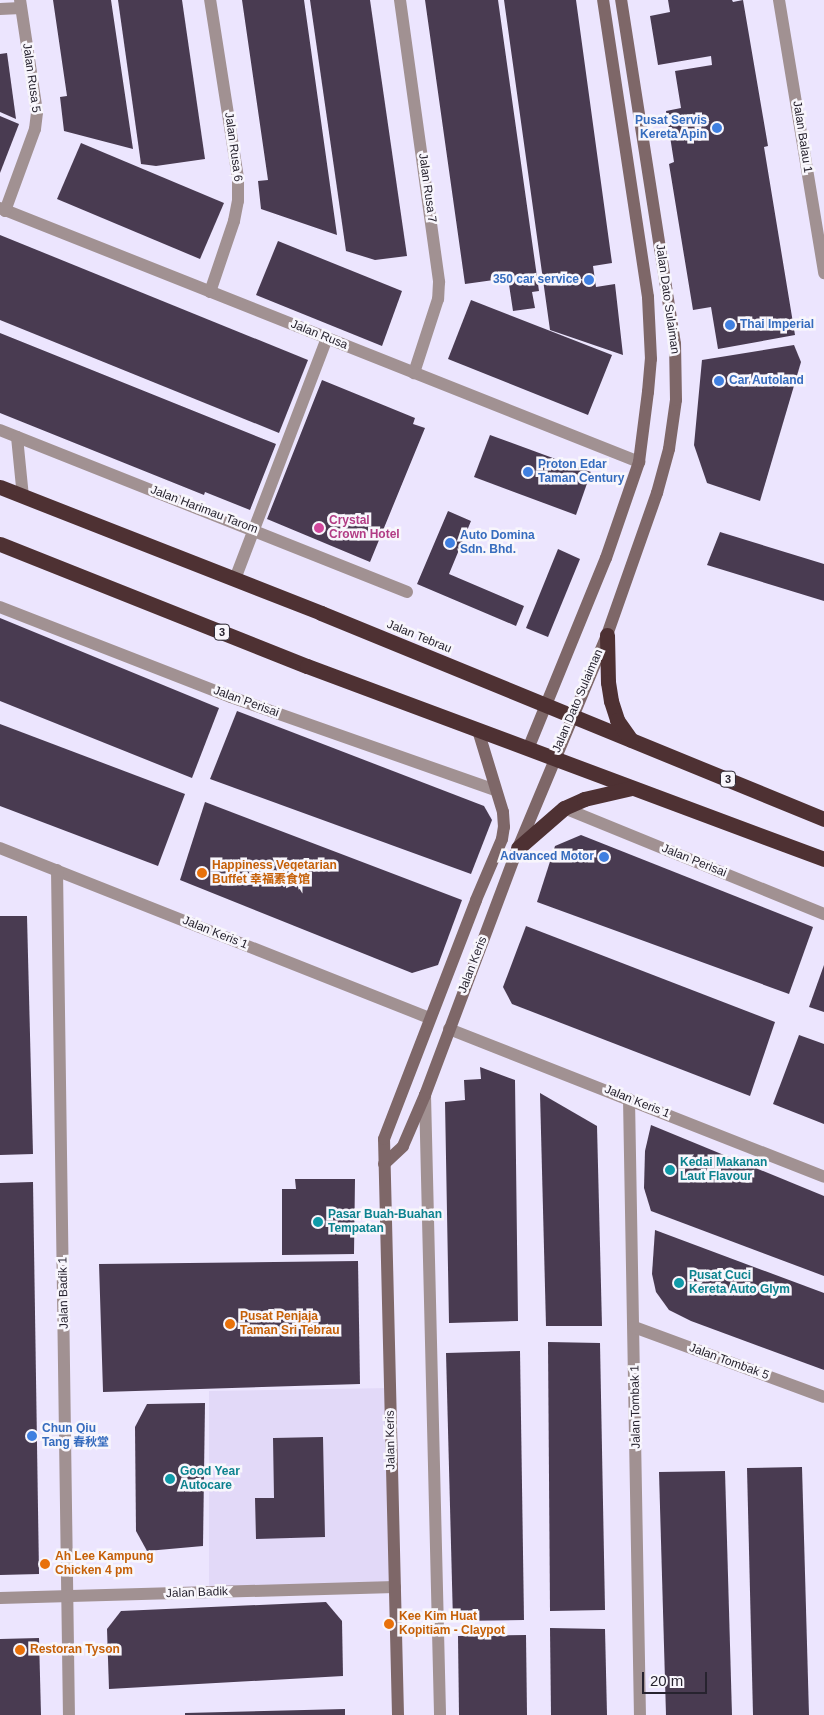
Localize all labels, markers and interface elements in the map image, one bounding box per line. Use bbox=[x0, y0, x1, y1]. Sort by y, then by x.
street label: Jalan Rusa 5 bbox=[19, 42, 43, 114]
street label: Jalan Balau 1 bbox=[789, 100, 815, 174]
street label: Jalan Rusa 6 bbox=[221, 111, 245, 183]
place label: Pusat Servis Kereta Apin bbox=[635, 114, 707, 142]
marker: Pusat Servis Kereta Apin bbox=[711, 122, 723, 134]
street label: Jalan Rusa 7 bbox=[415, 152, 439, 224]
street label: Jalan Dato Sulaiman bbox=[652, 243, 682, 355]
place label: 350 car service bbox=[493, 273, 579, 287]
marker: 350 car service bbox=[583, 274, 595, 286]
street label: Jalan Rusa bbox=[288, 317, 350, 353]
place label: Thai Imperial bbox=[740, 318, 814, 332]
marker: Thai Imperial bbox=[724, 319, 736, 331]
place label: Car Autoland bbox=[729, 374, 804, 388]
marker: Car Autoland bbox=[713, 375, 725, 387]
place label: Proton Edar Taman Century bbox=[538, 458, 624, 486]
marker: Proton Edar Taman Century bbox=[522, 466, 534, 478]
street label: Jalan Harimau Tarom bbox=[148, 483, 260, 537]
place label: Crystal Crown Hotel bbox=[329, 514, 400, 542]
marker: Crystal Crown Hotel bbox=[313, 522, 325, 534]
place label: Auto Domina Sdn. Bhd. bbox=[460, 529, 535, 557]
marker: Auto Domina Sdn. Bhd. bbox=[444, 537, 456, 549]
street label: Jalan Tebrau bbox=[384, 617, 454, 657]
road number: 3 bbox=[213, 624, 231, 640]
street label: Jalan Dato Sulaiman bbox=[550, 647, 606, 755]
street label: Jalan Perisai bbox=[211, 683, 281, 721]
road number: 3 bbox=[719, 771, 737, 788]
street label: Jalan Perisai bbox=[659, 841, 729, 881]
place label: Advanced Motor bbox=[500, 850, 594, 864]
marker: Advanced Motor bbox=[598, 851, 610, 863]
place label: Happiness Vegetarian Buffet 幸福素食馆 bbox=[212, 859, 337, 887]
marker: Happiness Vegetarian Buffet 幸福素食馆 bbox=[196, 867, 208, 879]
street label: Jalan Keris 1 bbox=[180, 913, 250, 953]
street label: Jalan Keris bbox=[456, 935, 490, 995]
street label: Jalan Keris 1 bbox=[602, 1082, 672, 1122]
place label: Kedai Makanan Laut Flavour bbox=[680, 1156, 767, 1184]
marker: Kedai Makanan Laut Flavour bbox=[664, 1164, 676, 1176]
place label: Pasar Buah-Buahan Tempatan bbox=[328, 1208, 442, 1236]
marker: Pasar Buah-Buahan Tempatan bbox=[312, 1216, 324, 1228]
street label: Jalan Badik 1 bbox=[56, 1257, 72, 1329]
place label: Pusat Cuci Kereta Auto Glym bbox=[689, 1269, 790, 1297]
marker: Pusat Cuci Kereta Auto Glym bbox=[673, 1277, 685, 1289]
place label: Pusat Penjaja Taman Sri Tebrau bbox=[240, 1310, 340, 1338]
marker: Pusat Penjaja Taman Sri Tebrau bbox=[224, 1318, 236, 1330]
street label: Jalan Tombak 5 bbox=[687, 1341, 771, 1383]
street label: Jalan Tombak 1 bbox=[628, 1365, 644, 1449]
street label: Jalan Keris bbox=[383, 1410, 399, 1470]
place label: Chun Qiu Tang 春秋堂 bbox=[42, 1422, 109, 1450]
marker: Chun Qiu Tang 春秋堂 bbox=[26, 1430, 38, 1442]
place label: Good Year Autocare bbox=[180, 1465, 240, 1493]
marker: Good Year Autocare bbox=[164, 1473, 176, 1485]
place label: Ah Lee Kampung Chicken 4 pm bbox=[55, 1550, 154, 1578]
marker: Ah Lee Kampung Chicken 4 pm bbox=[39, 1558, 51, 1570]
street label: Jalan Badik bbox=[166, 1585, 228, 1601]
place label: Kee Kim Huat Kopitiam - Claypot bbox=[399, 1610, 505, 1638]
marker: Kee Kim Huat Kopitiam - Claypot bbox=[383, 1618, 395, 1630]
place label: Restoran Tyson bbox=[30, 1643, 120, 1657]
marker: Restoran Tyson bbox=[14, 1644, 26, 1656]
scale bar bbox=[644, 1662, 709, 1694]
text: 20 m bbox=[650, 1672, 683, 1689]

